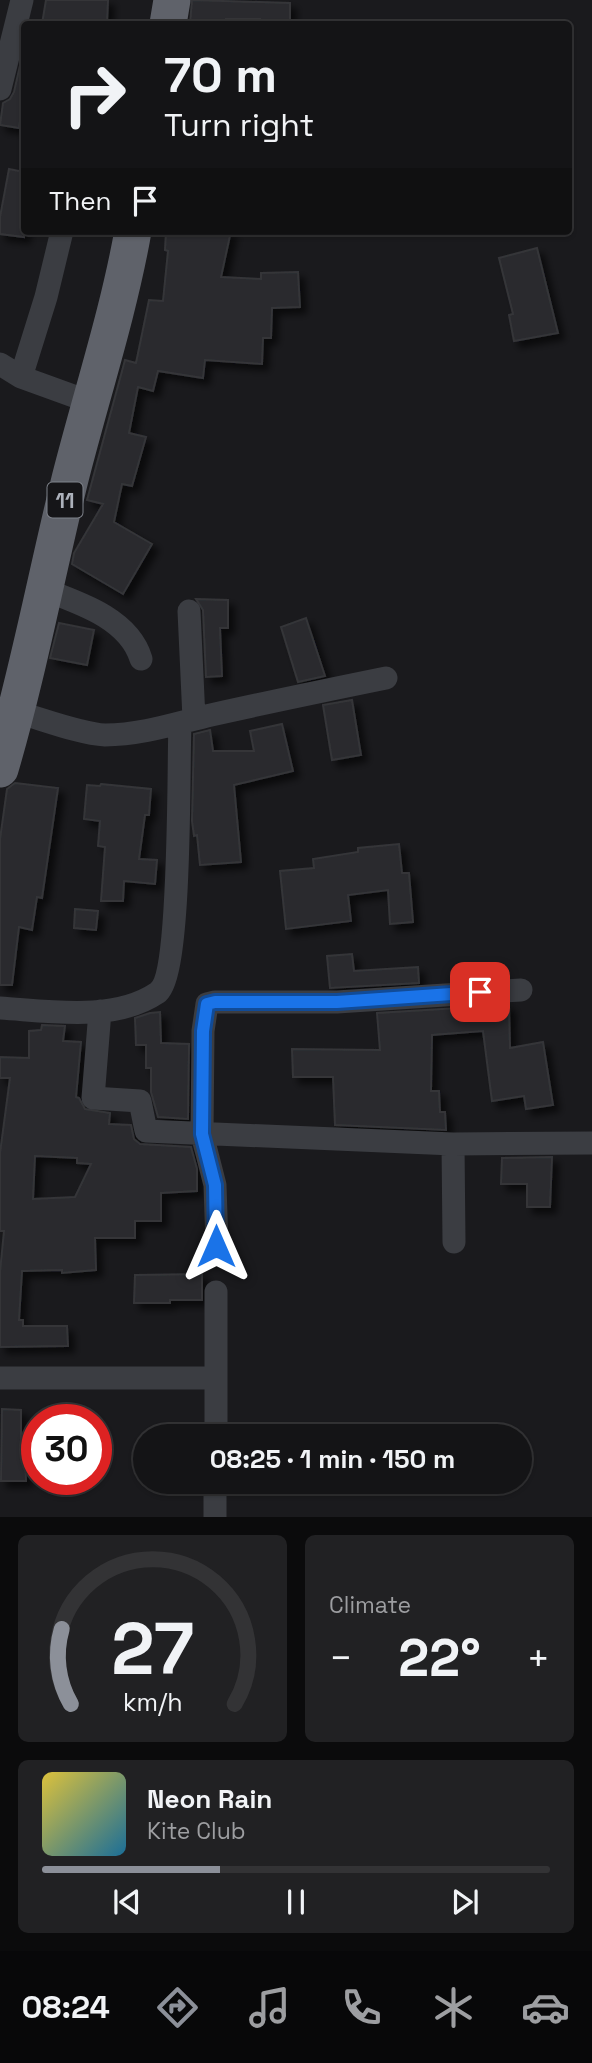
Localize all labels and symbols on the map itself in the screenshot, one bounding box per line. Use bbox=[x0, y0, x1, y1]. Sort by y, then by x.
road number: 11 bbox=[48, 482, 82, 518]
pin bbox=[450, 962, 510, 1022]
position arrow bbox=[179, 1209, 253, 1283]
speed limit sign: 30 bbox=[21, 1404, 112, 1495]

